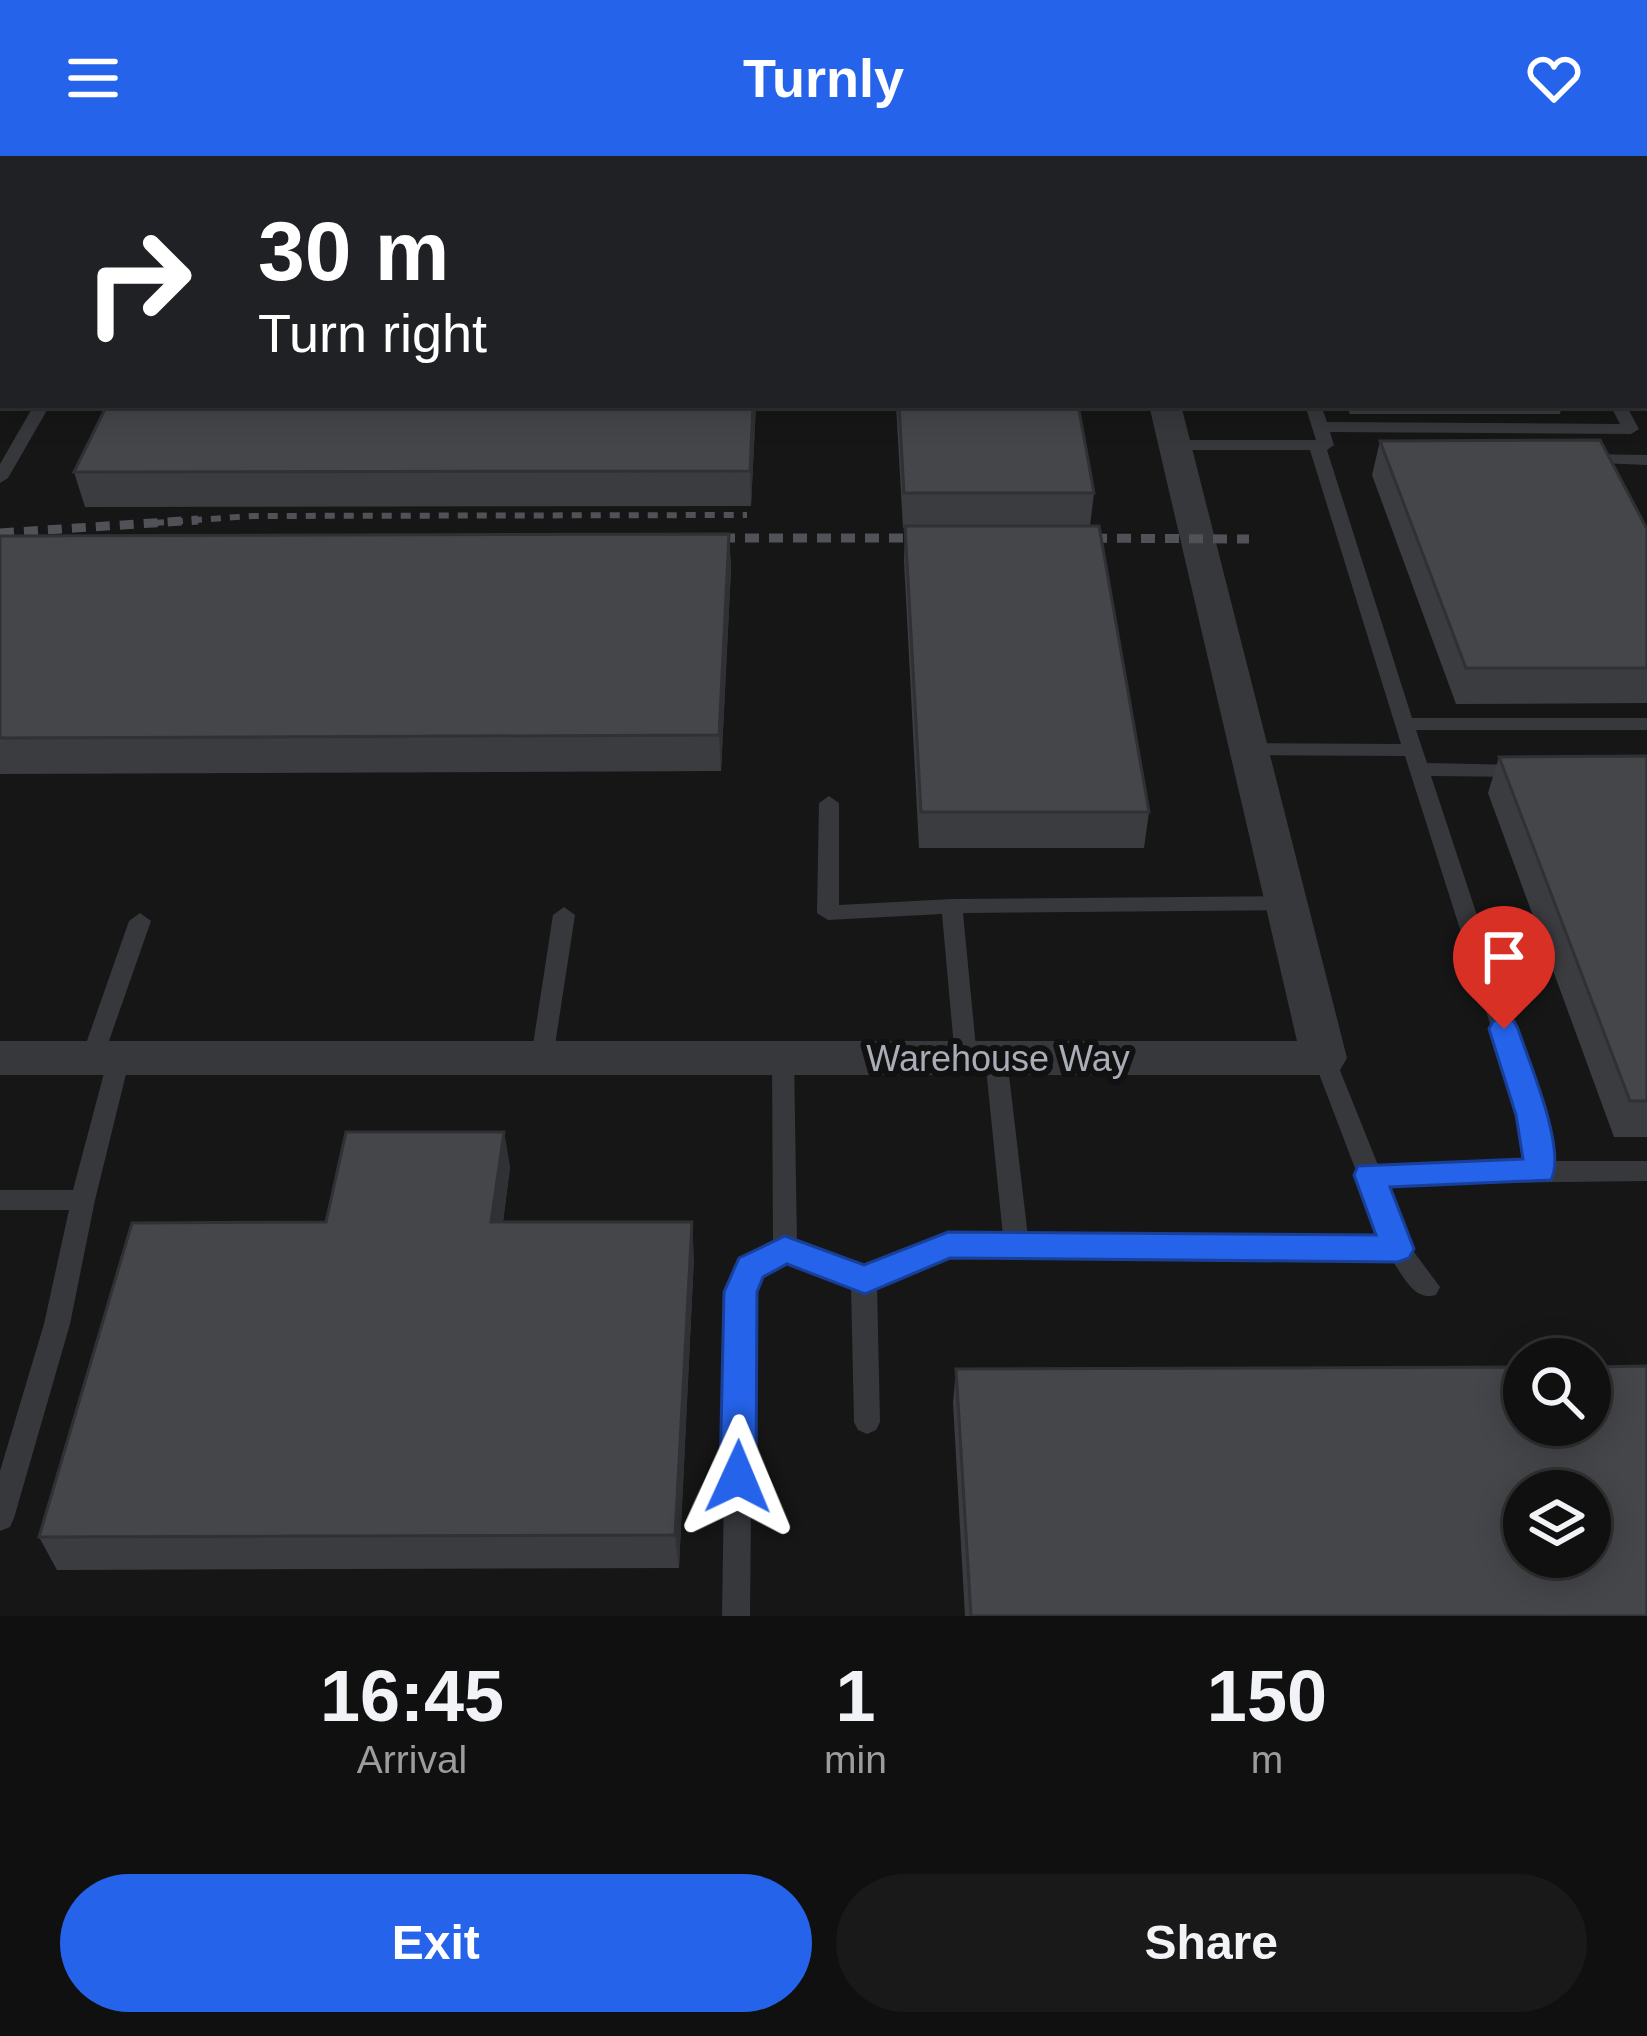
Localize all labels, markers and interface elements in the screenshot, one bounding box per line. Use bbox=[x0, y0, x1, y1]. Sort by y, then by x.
icon: menu bbox=[60, 45, 126, 111]
icon: heart bbox=[1521, 45, 1587, 111]
text: Turnly bbox=[743, 48, 904, 108]
icon: right bbox=[60, 204, 216, 360]
text: 30 m bbox=[258, 204, 449, 298]
text: Turn right bbox=[258, 303, 487, 363]
pin bbox=[1453, 906, 1555, 1029]
icon: arrive bbox=[1471, 924, 1537, 990]
street label: Warehouse Way bbox=[866, 1038, 1130, 1079]
map controls bbox=[1503, 1338, 1611, 1578]
button: search bbox=[1503, 1338, 1611, 1446]
position arrow bbox=[675, 1414, 801, 1540]
button: layers bbox=[1503, 1470, 1611, 1578]
text: 16:45 bbox=[320, 1656, 504, 1736]
text: 1 bbox=[835, 1656, 876, 1736]
text: 150 bbox=[1207, 1656, 1327, 1736]
text: Arrival bbox=[357, 1738, 467, 1781]
text: min bbox=[824, 1738, 887, 1781]
text: m bbox=[1251, 1738, 1283, 1781]
button: Exit bbox=[60, 1874, 812, 2012]
button: Share bbox=[836, 1874, 1587, 2012]

